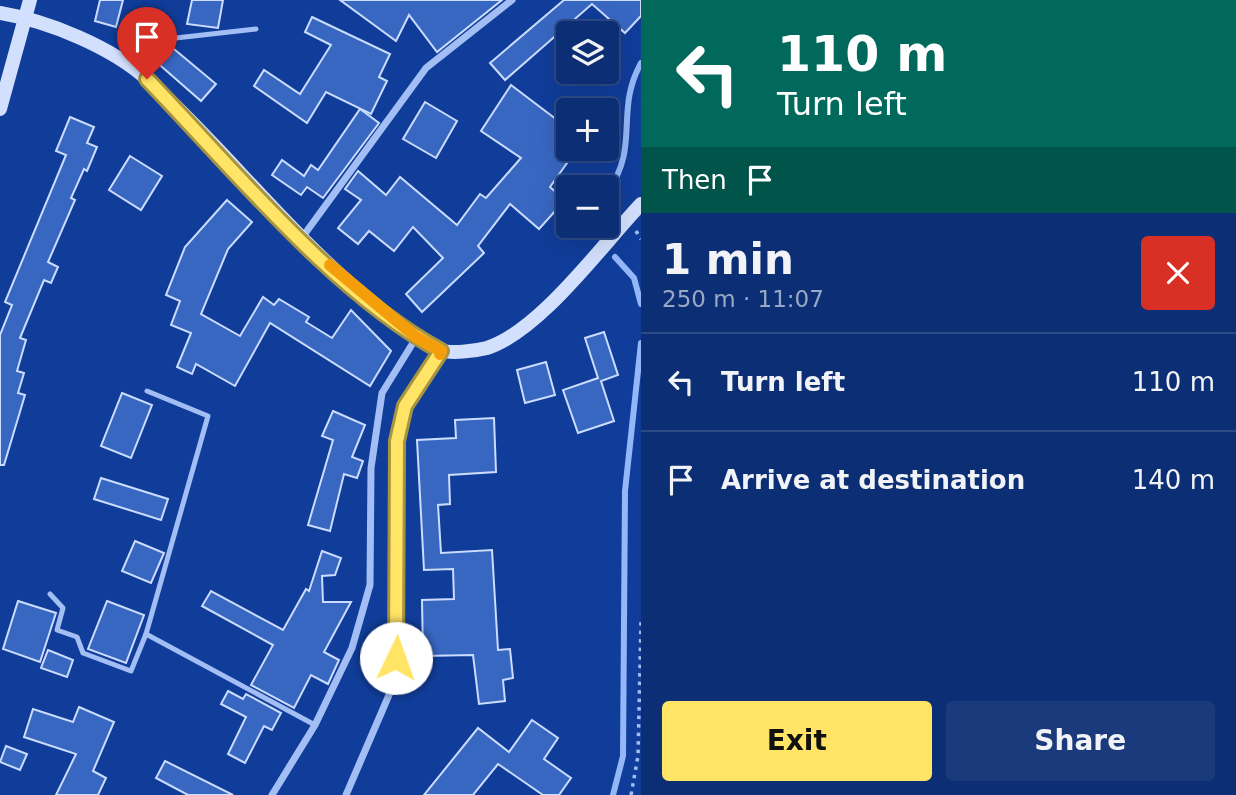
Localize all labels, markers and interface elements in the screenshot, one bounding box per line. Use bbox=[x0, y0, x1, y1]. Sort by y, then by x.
pin bbox=[117, 7, 177, 79]
icon: arrive bbox=[128, 18, 166, 56]
map controls bbox=[556, 21, 619, 238]
button: layers bbox=[556, 21, 619, 84]
text: 110 m bbox=[777, 26, 947, 83]
icon: left bbox=[662, 28, 753, 119]
text: Turn left bbox=[777, 85, 907, 123]
button: + bbox=[556, 98, 619, 161]
icon: arrive bbox=[741, 161, 779, 199]
text: Then bbox=[662, 165, 727, 195]
button: − bbox=[556, 175, 619, 238]
text: 1 min bbox=[662, 235, 794, 284]
button: close bbox=[1141, 236, 1215, 310]
text: 250 m · 11:07 bbox=[662, 286, 824, 312]
icon: left bbox=[662, 363, 700, 401]
text: Turn left bbox=[721, 367, 845, 397]
text: 110 m bbox=[1132, 367, 1215, 397]
icon: arrive bbox=[662, 461, 700, 499]
text: Arrive at destination bbox=[721, 465, 1025, 495]
text: 140 m bbox=[1132, 465, 1215, 495]
position arrow bbox=[359, 621, 433, 695]
button: Exit bbox=[662, 701, 932, 781]
button: Share bbox=[946, 701, 1215, 781]

